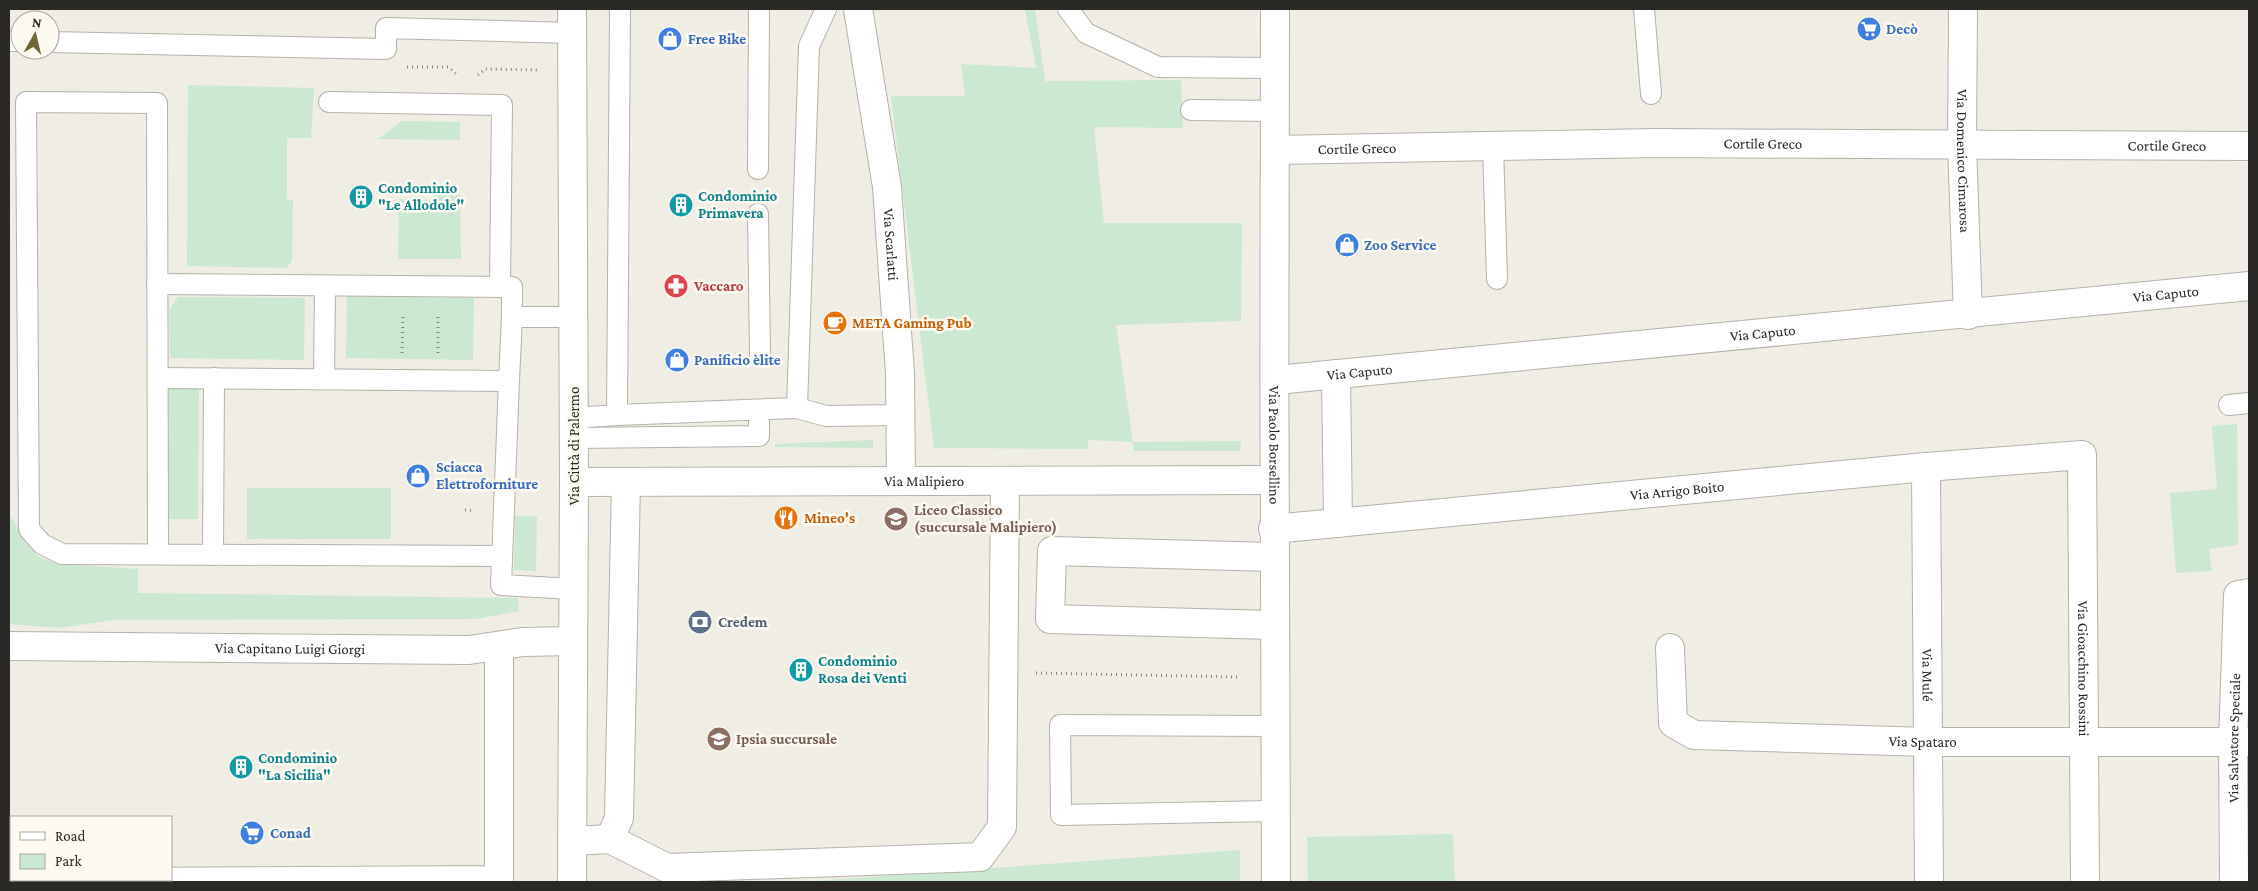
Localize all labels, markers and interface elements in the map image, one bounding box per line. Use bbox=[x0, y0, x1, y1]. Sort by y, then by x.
north arrow bbox=[10, 10, 60, 60]
text: N bbox=[31, 14, 43, 31]
supermarket icon: Decò bbox=[1856, 16, 1882, 42]
place label: Decò bbox=[1886, 21, 1918, 37]
shop icon: Free Bike bbox=[657, 26, 683, 52]
place label: Free Bike bbox=[688, 31, 746, 47]
street label: Via Domenico Cimarosa bbox=[1954, 89, 1973, 233]
street label: Cortile Greco bbox=[1724, 135, 1802, 152]
street label: Cortile Greco bbox=[2128, 137, 2206, 154]
street label: Cortile Greco bbox=[1318, 140, 1396, 157]
place label: Condominio "Le Allodole" bbox=[378, 180, 464, 213]
building icon: Condominio "Le Allodole" bbox=[348, 184, 374, 210]
place label: Condominio Primavera bbox=[698, 188, 777, 221]
building icon: Condominio Primavera bbox=[668, 192, 694, 218]
street label: Via Scarlatti bbox=[881, 208, 901, 281]
shop icon: Zoo Service bbox=[1334, 232, 1360, 258]
place label: Zoo Service bbox=[1364, 237, 1437, 253]
pharmacy icon: Vaccaro bbox=[663, 273, 689, 299]
place label: Vaccaro bbox=[693, 278, 744, 294]
street label: Via Caputo bbox=[2132, 283, 2199, 305]
cafe icon: META Gaming Pub bbox=[822, 310, 848, 336]
place label: META Gaming Pub bbox=[852, 315, 972, 331]
street label: Via Caputo bbox=[1729, 322, 1796, 344]
shop icon: Panificio èlite bbox=[664, 347, 690, 373]
place label: Panificio èlite bbox=[694, 352, 781, 368]
street label: Via Caputo bbox=[1326, 361, 1393, 383]
street label: Via Paolo Borsellino bbox=[1266, 386, 1282, 504]
street label: Via Città di Palermo bbox=[566, 387, 582, 505]
place label: Sciacca Elettroforniture bbox=[436, 459, 538, 492]
shop icon: Sciacca Elettroforniture bbox=[405, 463, 431, 489]
street label: Via Malipiero bbox=[884, 473, 964, 490]
street label: Via Arrigo Boito bbox=[1629, 478, 1725, 503]
place label: Liceo Classico (succursale Malipiero) bbox=[914, 502, 1057, 536]
restaurant icon: Mineo's bbox=[773, 505, 799, 531]
school or university icon: Liceo Classico (succursale Malipiero) bbox=[883, 506, 909, 532]
place label: Mineo's bbox=[804, 510, 855, 526]
street label: Via Gioacchino Rossini bbox=[2075, 601, 2092, 737]
bank icon: Credem bbox=[687, 609, 713, 635]
place label: Credem bbox=[718, 614, 768, 630]
street label: Via Capitano Luigi Giorgi bbox=[215, 640, 365, 658]
street label: Via Mulé bbox=[1919, 648, 1936, 702]
place label: Condominio Rosa dei Venti bbox=[818, 653, 908, 686]
building icon: Condominio Rosa dei Venti bbox=[788, 657, 814, 683]
street label: Via Salvatore Speciale bbox=[2225, 673, 2243, 803]
school or university icon: Ipsia succursale bbox=[706, 726, 732, 752]
place label: Ipsia succursale bbox=[736, 731, 837, 747]
street label: Via Spataro bbox=[1888, 733, 1957, 751]
place label: Condominio "La Sicilia" bbox=[258, 750, 337, 783]
building icon: Condominio "La Sicilia" bbox=[228, 754, 254, 780]
legend bbox=[10, 816, 172, 881]
supermarket icon: Conad bbox=[239, 820, 265, 846]
place label: Conad bbox=[270, 825, 312, 841]
text: Road bbox=[55, 828, 86, 844]
text: Park bbox=[55, 853, 82, 869]

